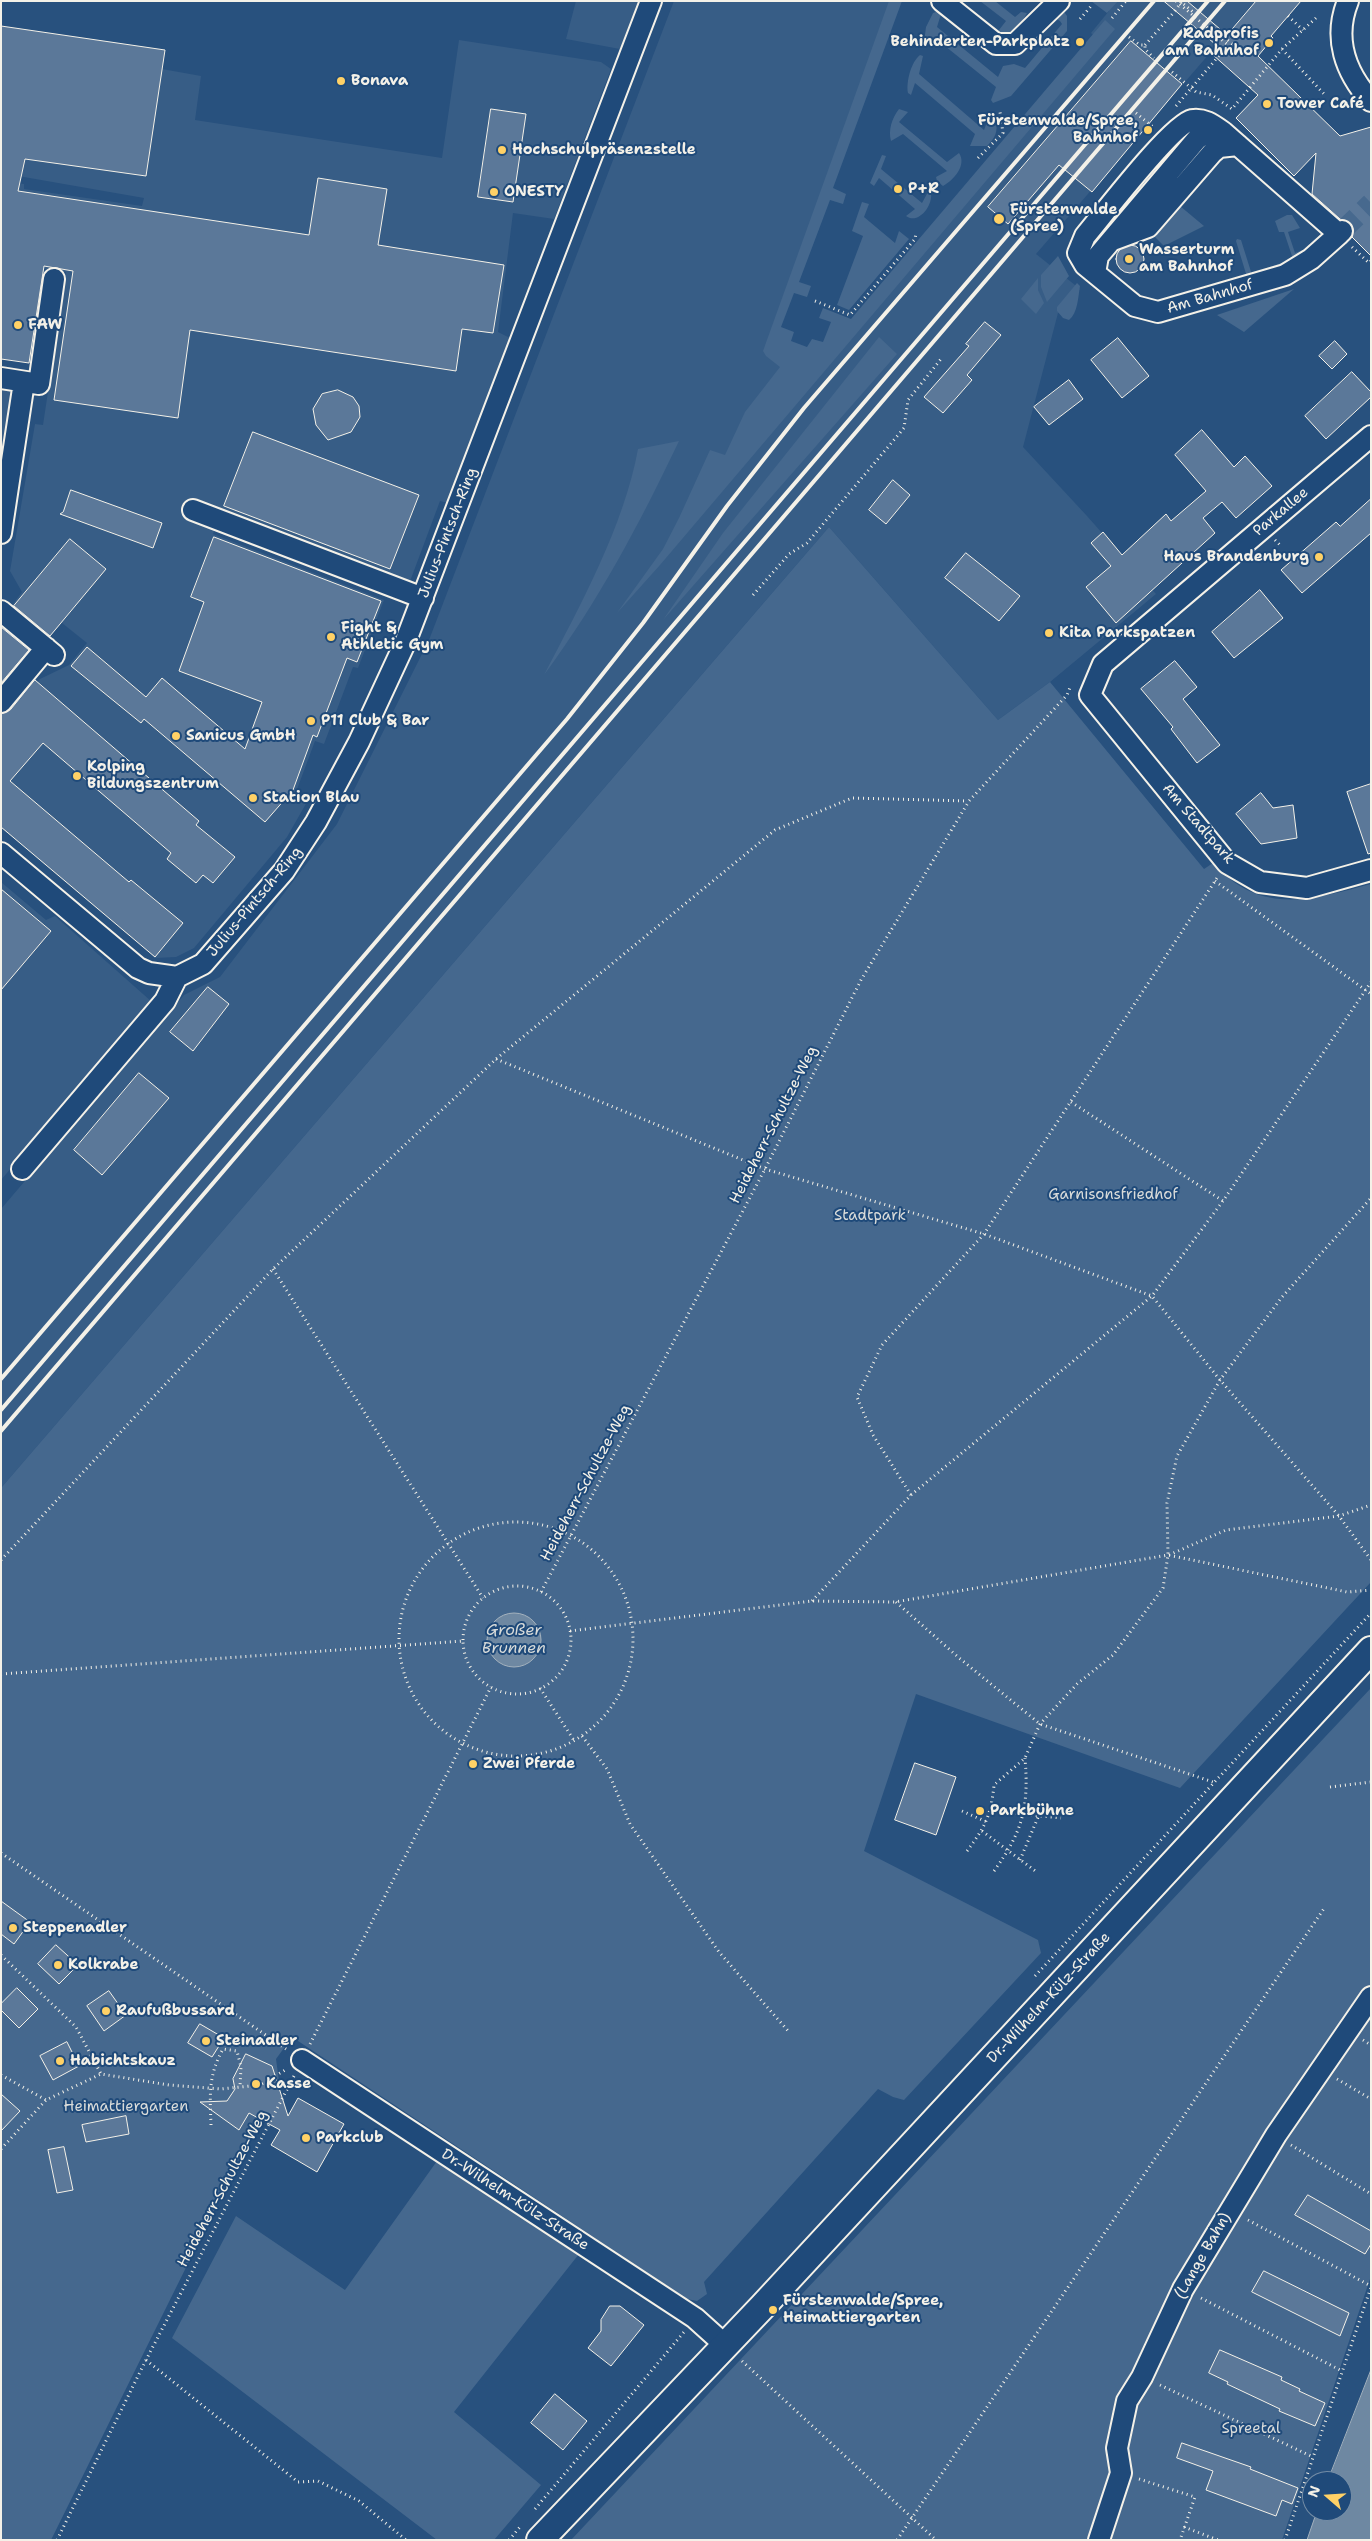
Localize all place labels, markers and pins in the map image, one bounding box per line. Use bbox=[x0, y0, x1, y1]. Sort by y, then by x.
place label: Radprofis am Bahnhof bbox=[1165, 25, 1259, 60]
place label: Behinderten-Parkplatz bbox=[891, 33, 1070, 51]
marker: Behinderten-Parkplatz bbox=[1074, 36, 1086, 48]
marker: Radprofis am Bahnhof bbox=[1263, 37, 1275, 49]
place label: Bonava bbox=[351, 72, 408, 90]
marker: Bonava bbox=[335, 75, 347, 87]
place label: Tower Café bbox=[1277, 95, 1364, 113]
marker: Tower Café bbox=[1261, 98, 1273, 110]
place label: Fürstenwalde/Spree, Bahnhof bbox=[978, 112, 1138, 147]
marker: Fürstenwalde/Spree, Bahnhof bbox=[1142, 124, 1154, 136]
place label: Hochschulpräsenzstelle bbox=[512, 141, 696, 159]
marker: Hochschulpräsenzstelle bbox=[496, 144, 508, 156]
place label: P+R bbox=[908, 180, 939, 198]
place label: ONESTY bbox=[504, 183, 564, 201]
marker: P+R bbox=[892, 183, 904, 195]
marker: ONESTY bbox=[488, 186, 500, 198]
place label: Fürstenwalde (Spree) bbox=[1010, 201, 1117, 236]
marker: Fürstenwalde (Spree) bbox=[992, 212, 1006, 226]
place label: Wasserturm am Bahnhof bbox=[1139, 241, 1234, 276]
marker: Wasserturm am Bahnhof bbox=[1123, 253, 1135, 265]
place label: FAW bbox=[28, 316, 62, 334]
marker: FAW bbox=[12, 319, 24, 331]
place label: Haus Brandenburg bbox=[1164, 548, 1309, 566]
marker: Haus Brandenburg bbox=[1313, 551, 1325, 563]
place label: Fight & Athletic Gym bbox=[341, 619, 443, 654]
place label: Kita Parkspatzen bbox=[1059, 624, 1195, 642]
marker: Kita Parkspatzen bbox=[1043, 627, 1055, 639]
marker: Fight & Athletic Gym bbox=[325, 631, 337, 643]
place label: P11 Club & Bar bbox=[321, 712, 429, 730]
marker: P11 Club & Bar bbox=[305, 715, 317, 727]
place label: Sanicus GmbH bbox=[186, 727, 296, 745]
marker: Sanicus GmbH bbox=[170, 730, 182, 742]
place label: Kolping Bildungszentrum bbox=[87, 758, 219, 793]
marker: Kolping Bildungszentrum bbox=[71, 770, 83, 782]
place label: Station Blau bbox=[263, 789, 360, 807]
marker: Station Blau bbox=[247, 792, 259, 804]
place label: Zwei Pferde bbox=[483, 1755, 575, 1773]
marker: Zwei Pferde bbox=[467, 1758, 479, 1770]
place label: Parkbühne bbox=[990, 1802, 1074, 1820]
marker: Parkbühne bbox=[974, 1805, 986, 1817]
place label: Steppenadler bbox=[23, 1919, 127, 1937]
marker: Steppenadler bbox=[7, 1922, 19, 1934]
place label: Kolkrabe bbox=[68, 1956, 138, 1974]
marker: Kolkrabe bbox=[52, 1959, 64, 1971]
place label: Raufußbussard bbox=[116, 2002, 235, 2020]
marker: Raufußbussard bbox=[100, 2005, 112, 2017]
place label: Steinadler bbox=[216, 2032, 297, 2050]
marker: Steinadler bbox=[200, 2035, 212, 2047]
place label: Habichtskauz bbox=[70, 2052, 176, 2070]
marker: Habichtskauz bbox=[54, 2055, 66, 2067]
place label: Kasse bbox=[266, 2075, 311, 2093]
marker: Kasse bbox=[250, 2078, 262, 2090]
place label: Parkclub bbox=[316, 2129, 383, 2147]
marker: Parkclub bbox=[300, 2132, 312, 2144]
place label: Fürstenwalde/Spree, Heimattiergarten bbox=[783, 2292, 943, 2327]
marker: Fürstenwalde/Spree, Heimattiergarten bbox=[767, 2304, 779, 2316]

